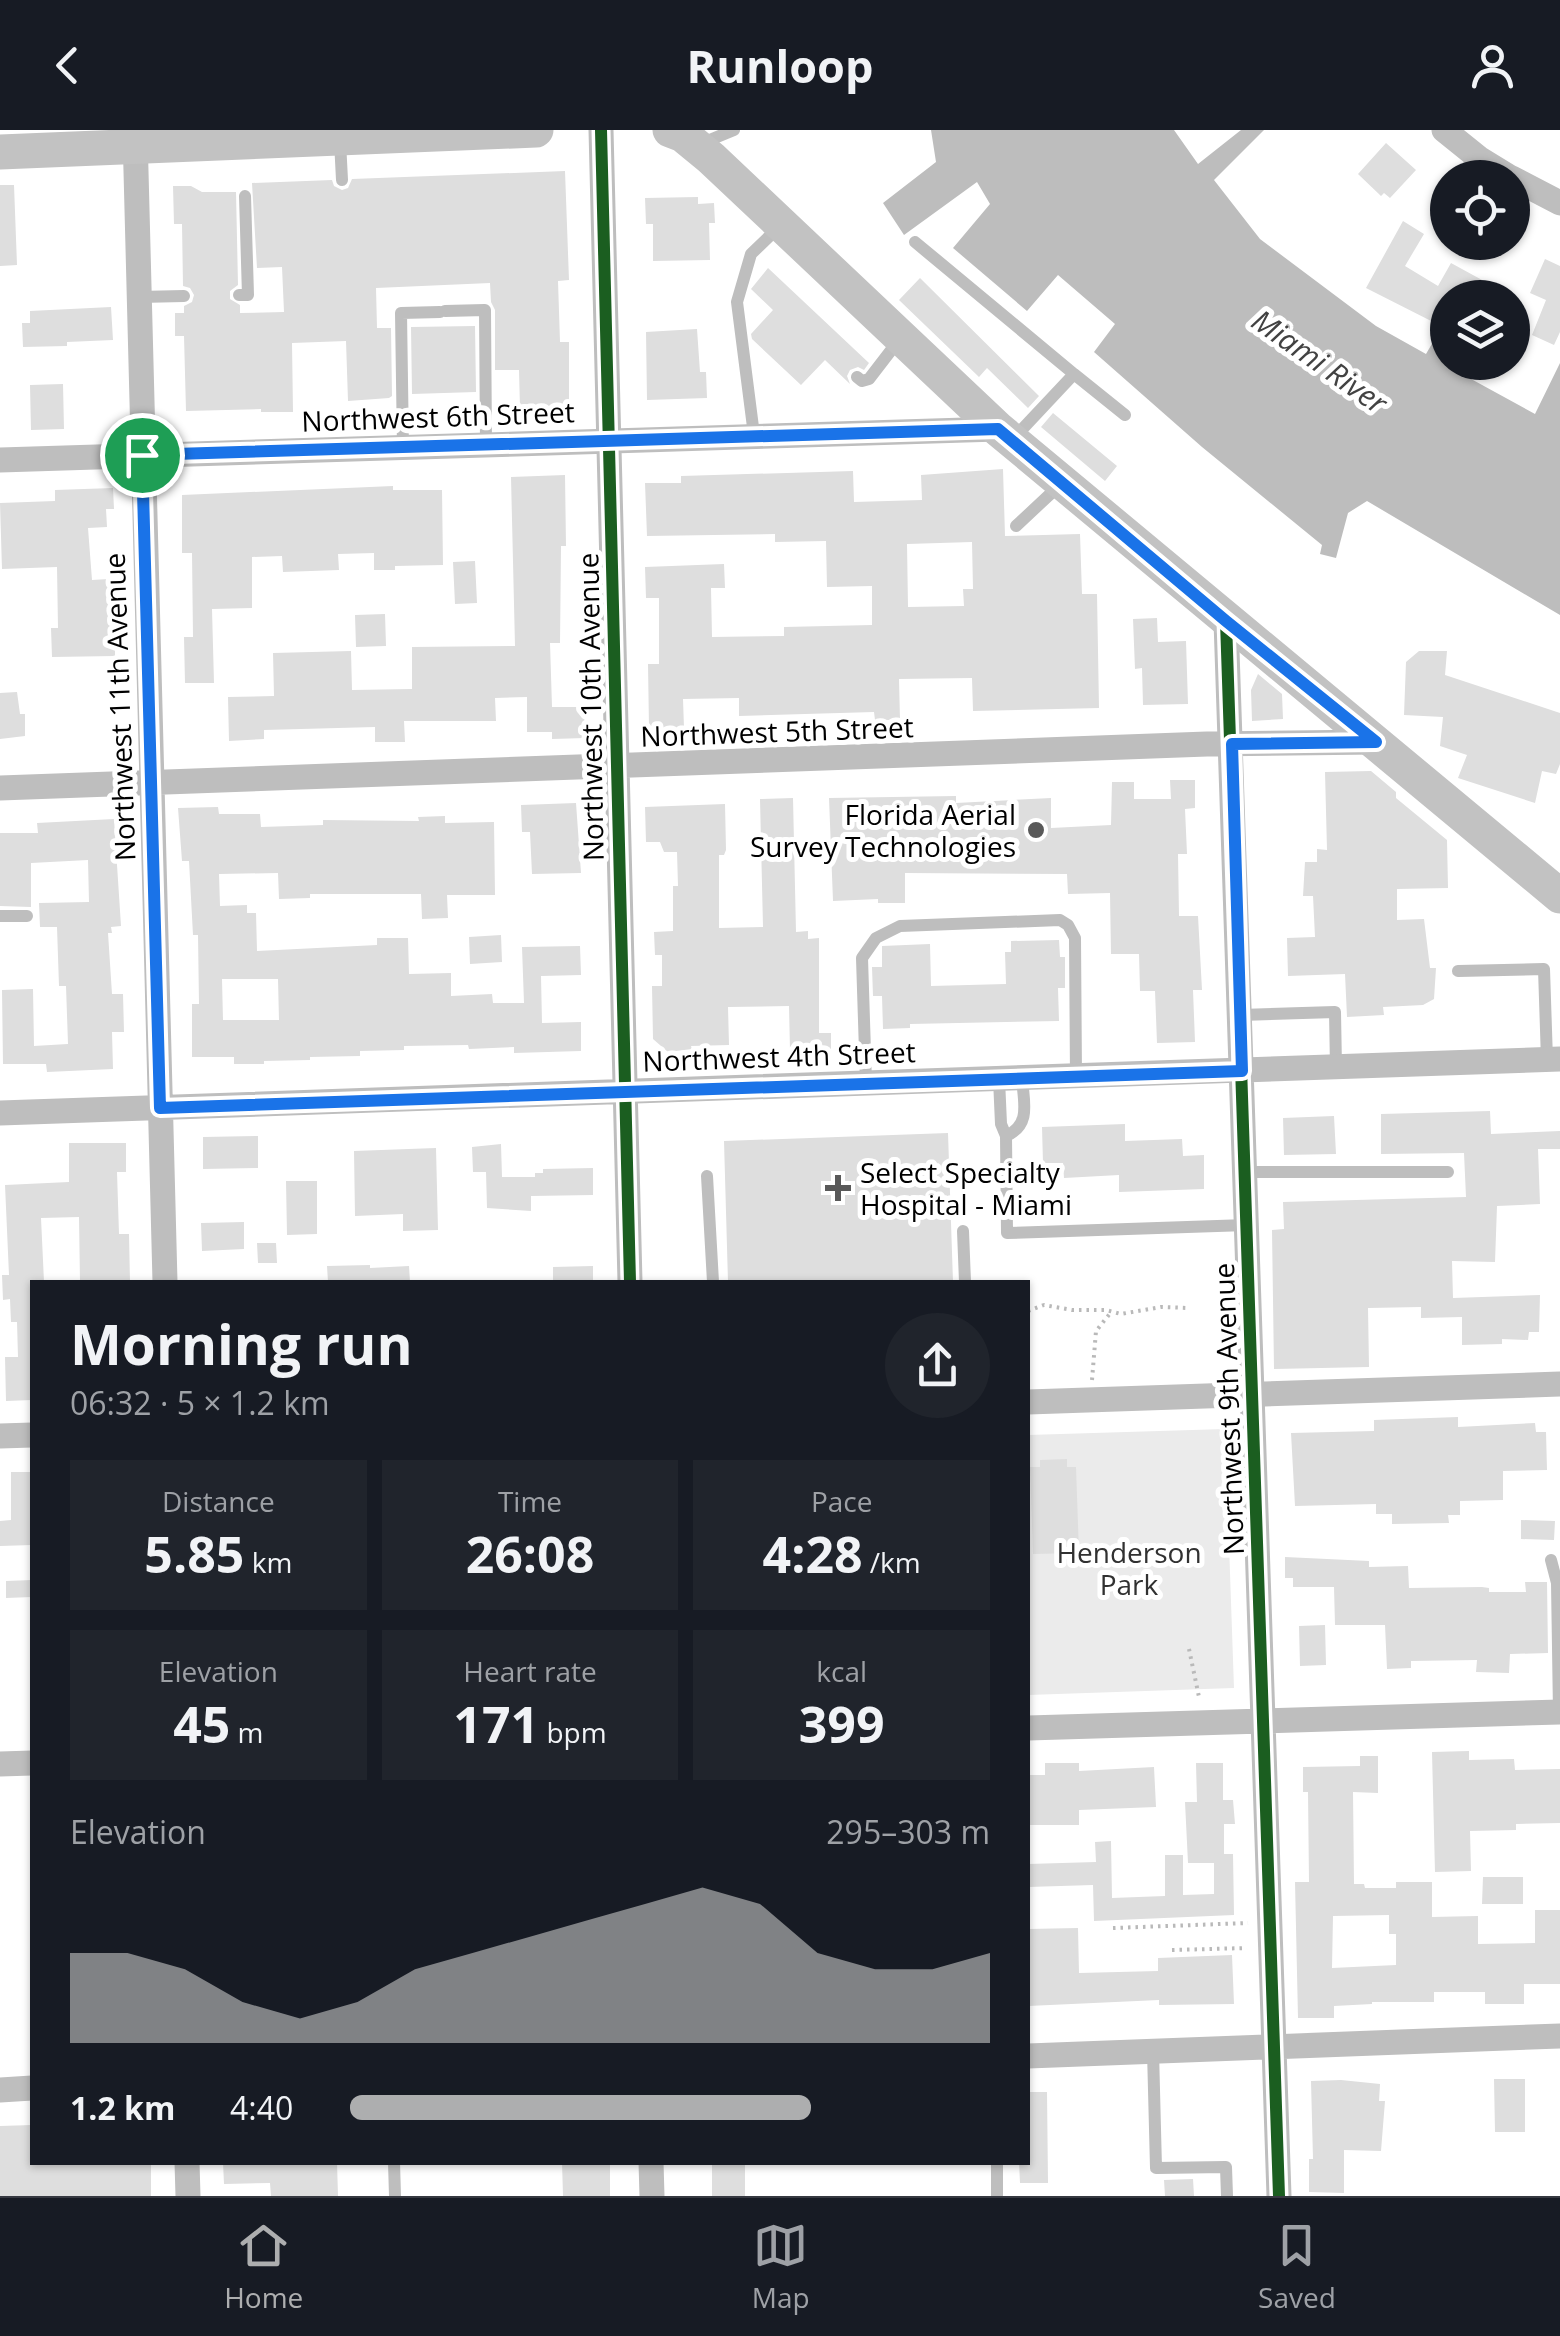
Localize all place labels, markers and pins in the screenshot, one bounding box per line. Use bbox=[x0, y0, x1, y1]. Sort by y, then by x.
pin bbox=[100, 413, 185, 498]
place label: Florida Aerial Survey Technologies bbox=[750, 795, 1016, 865]
marker: Florida Aerial Survey Technologies bbox=[1025, 819, 1047, 841]
place label: Select Specialty Hospital - Miami bbox=[860, 1153, 1072, 1223]
marker: Select Specialty Hospital - Miami bbox=[825, 1175, 851, 1201]

